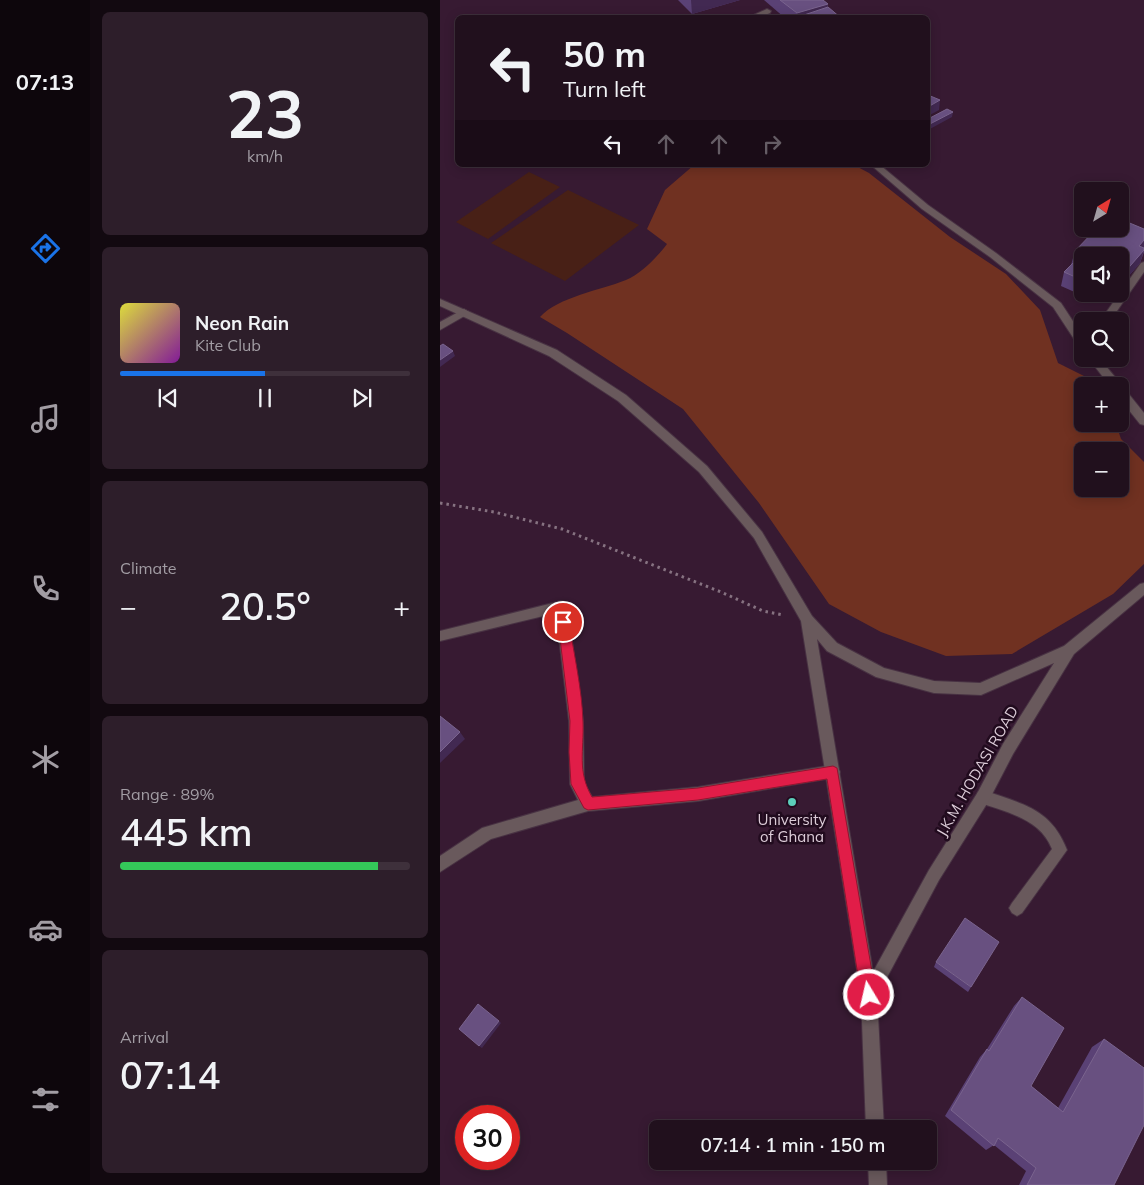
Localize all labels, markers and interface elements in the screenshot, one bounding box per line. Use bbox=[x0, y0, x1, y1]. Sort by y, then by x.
text: 50 m bbox=[563, 32, 646, 76]
icon: left bbox=[480, 35, 545, 100]
text: 07:13 bbox=[16, 68, 74, 96]
text: 23 bbox=[226, 73, 304, 154]
text: Turn left bbox=[563, 75, 646, 103]
icon: left bbox=[599, 130, 627, 158]
icon: ahead bbox=[652, 130, 680, 158]
icon: ahead bbox=[705, 130, 733, 158]
icon: right bbox=[758, 130, 786, 158]
text: km/h bbox=[247, 146, 283, 166]
north arrow bbox=[1074, 182, 1129, 238]
map controls bbox=[1074, 182, 1129, 497]
icon: directions bbox=[28, 231, 63, 266]
button: sound bbox=[1074, 247, 1129, 302]
text: Neon Rain bbox=[195, 311, 289, 335]
button: search bbox=[1074, 312, 1129, 367]
text: Kite Club bbox=[195, 335, 261, 355]
button: + bbox=[1074, 377, 1129, 432]
icon: previous bbox=[154, 384, 182, 412]
icon: pause bbox=[251, 384, 279, 412]
icon: next bbox=[348, 384, 376, 412]
icon: music bbox=[28, 401, 63, 436]
button: − bbox=[1074, 442, 1129, 497]
text: Climate bbox=[120, 558, 176, 578]
icon: phone bbox=[28, 571, 63, 606]
text: 20.5° bbox=[219, 582, 311, 630]
text: − bbox=[120, 589, 137, 624]
text: + bbox=[393, 589, 410, 624]
pin bbox=[542, 601, 584, 643]
icon: arrive bbox=[549, 608, 577, 636]
street label: J.K.M. HODASI ROAD bbox=[932, 702, 1022, 840]
icon: climate bbox=[28, 742, 63, 777]
text: Range · 89% bbox=[120, 784, 215, 804]
marker: University of Ghana bbox=[786, 796, 798, 808]
text: 445 km bbox=[120, 808, 253, 856]
place label: University of Ghana bbox=[757, 810, 827, 846]
icon: car bbox=[28, 912, 63, 947]
position arrow bbox=[842, 968, 894, 1020]
text: Arrival bbox=[120, 1027, 169, 1047]
text: 07:14 bbox=[120, 1051, 220, 1099]
icon: filters bbox=[28, 1082, 63, 1117]
speed limit sign: 30 bbox=[455, 1105, 520, 1170]
text: 07:14 · 1 min · 150 m bbox=[700, 1133, 886, 1157]

